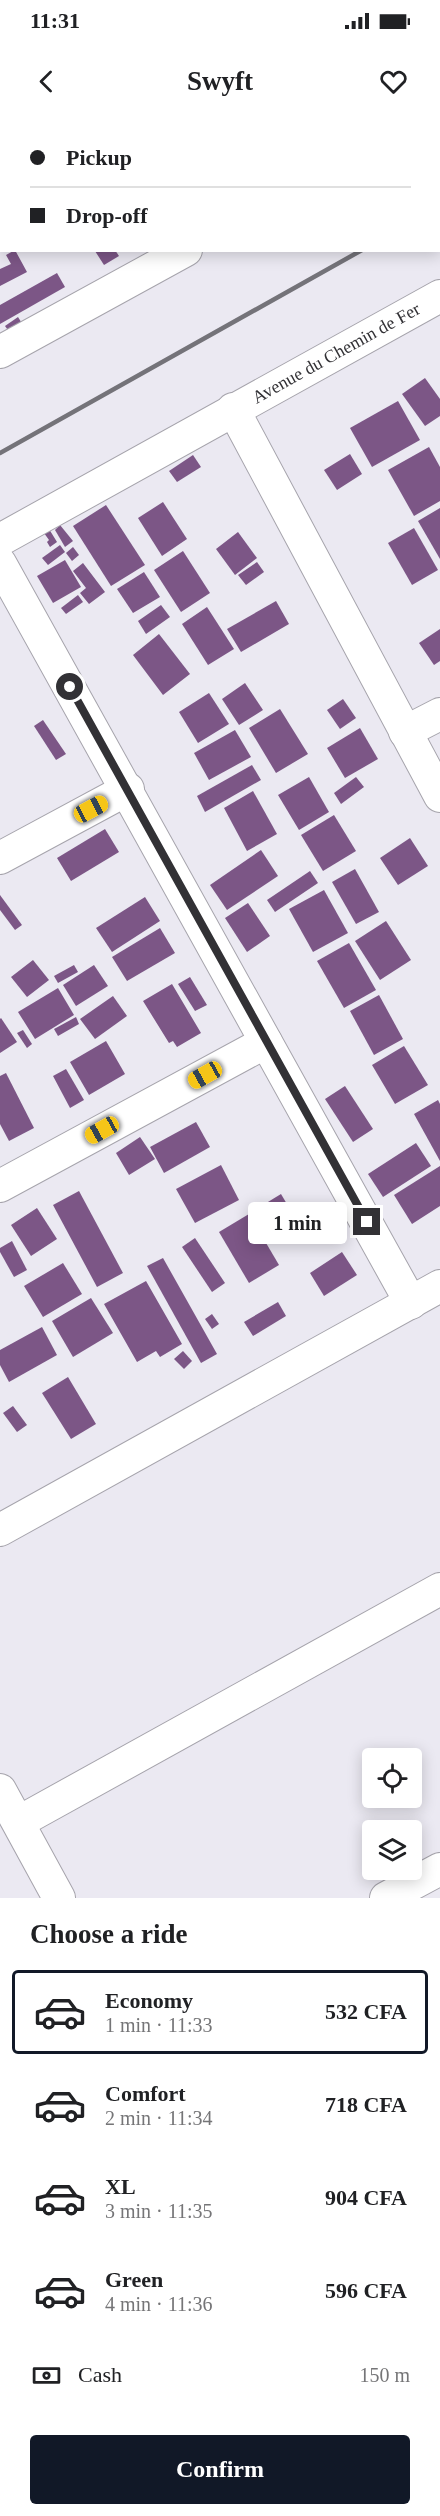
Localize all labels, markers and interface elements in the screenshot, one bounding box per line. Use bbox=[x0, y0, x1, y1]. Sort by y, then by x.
text: 11:31 bbox=[30, 8, 80, 33]
icon: back bbox=[30, 65, 63, 98]
icon: heart bbox=[377, 65, 410, 98]
text: Swyft bbox=[187, 66, 253, 96]
text: Pickup bbox=[66, 145, 132, 170]
text: Drop-off bbox=[66, 203, 147, 228]
street label: Avenue du Chemin de Fer bbox=[249, 299, 423, 407]
route start bbox=[56, 673, 83, 700]
car bbox=[71, 793, 111, 825]
car bbox=[185, 1058, 225, 1092]
car bbox=[82, 1113, 122, 1147]
callout: 1 min bbox=[247, 1201, 346, 1243]
route end bbox=[353, 1208, 380, 1235]
text: 1 min bbox=[273, 1212, 322, 1234]
map controls bbox=[362, 1748, 422, 1880]
button: locate bbox=[362, 1748, 422, 1808]
button: layers bbox=[362, 1820, 422, 1880]
text: Choose a ride bbox=[30, 1919, 188, 1949]
icon: car bbox=[33, 1985, 87, 2039]
text: Economy bbox=[105, 1988, 193, 2013]
text: 532 CFA bbox=[325, 1999, 407, 2024]
text: 1 min · 11:33 bbox=[105, 2014, 213, 2036]
icon: car bbox=[33, 2078, 87, 2132]
text: Comfort bbox=[105, 2081, 186, 2106]
text: 718 CFA bbox=[325, 2092, 407, 2117]
text: 2 min · 11:34 bbox=[105, 2107, 213, 2129]
icon: car bbox=[33, 2171, 87, 2225]
text: XL bbox=[105, 2174, 136, 2199]
text: 904 CFA bbox=[325, 2185, 407, 2210]
text: 3 min · 11:35 bbox=[105, 2200, 213, 2222]
icon: car bbox=[33, 2264, 87, 2318]
text: Green bbox=[105, 2267, 163, 2292]
text: 596 CFA bbox=[325, 2278, 407, 2303]
text: 4 min · 11:36 bbox=[105, 2293, 213, 2315]
icon: cash bbox=[30, 2359, 63, 2392]
text: Cash bbox=[78, 2362, 122, 2387]
text: 150 m bbox=[359, 2364, 410, 2386]
button: Confirm bbox=[30, 2435, 410, 2504]

